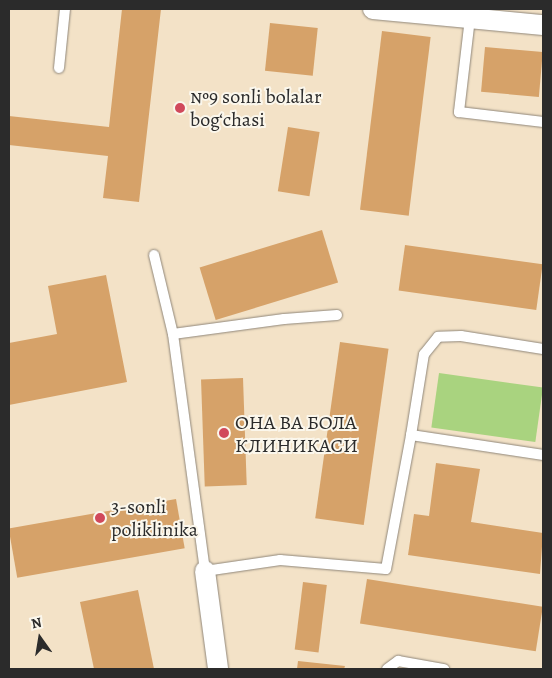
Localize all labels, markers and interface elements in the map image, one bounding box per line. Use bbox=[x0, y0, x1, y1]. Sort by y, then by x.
place label: №9 sonli bolalar bog‘chasi bbox=[190, 84, 322, 131]
marker: №9 sonli bolalar bog‘chasi bbox=[174, 102, 186, 114]
place label: ОНА ВА БОЛА КЛИНИКАСИ bbox=[235, 410, 358, 457]
marker: ОНА ВА БОЛА КЛИНИКАСИ bbox=[217, 426, 231, 440]
place label: 3-sonli poliklinika bbox=[111, 494, 198, 541]
marker: 3-sonli poliklinika bbox=[93, 511, 107, 525]
text: N bbox=[29, 612, 44, 633]
north arrow bbox=[15, 613, 65, 663]

